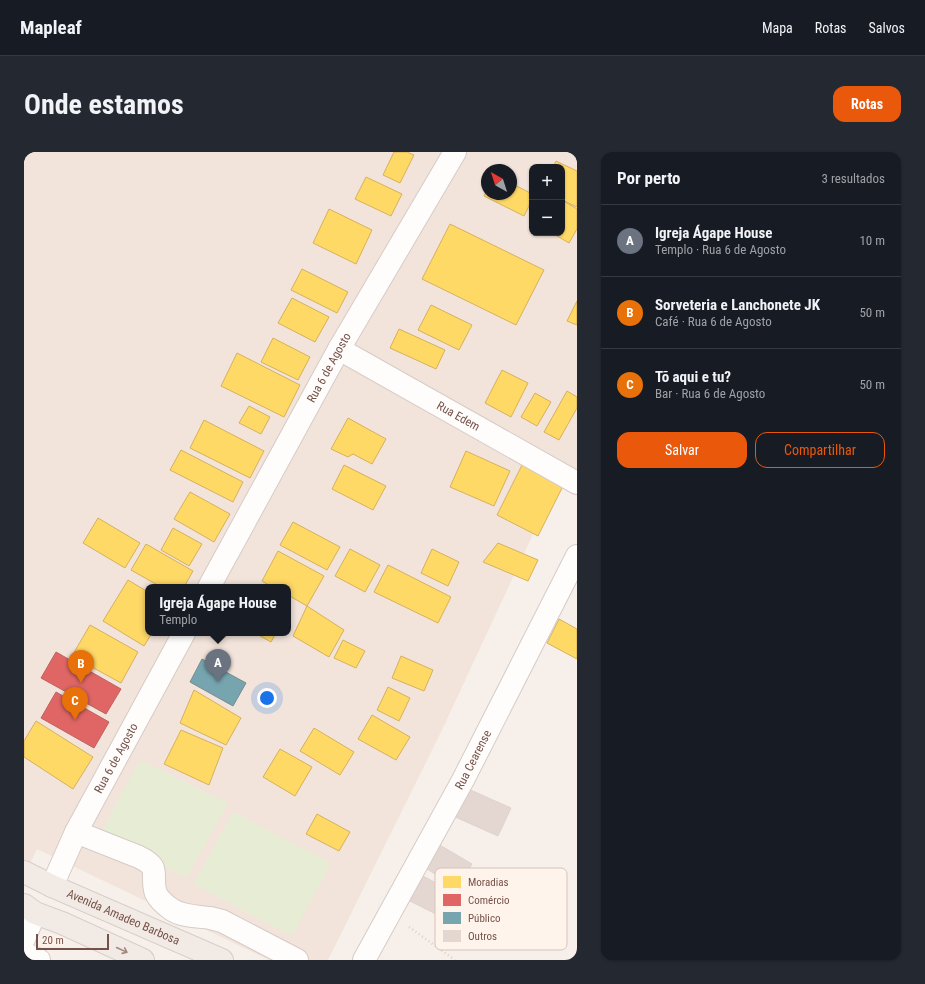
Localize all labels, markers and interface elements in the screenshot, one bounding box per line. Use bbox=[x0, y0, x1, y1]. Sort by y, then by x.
text: Mapleaf bbox=[20, 16, 82, 39]
text: Mapa bbox=[762, 20, 793, 36]
text: Rotas bbox=[815, 20, 847, 36]
text: Salvos bbox=[869, 20, 905, 36]
button: Rotas bbox=[833, 86, 901, 122]
text: Onde estamos bbox=[24, 88, 184, 121]
north arrow bbox=[481, 164, 517, 200]
map controls bbox=[529, 164, 565, 236]
button: + bbox=[529, 164, 565, 200]
text: Por perto bbox=[617, 168, 681, 188]
text: 3 resultados bbox=[821, 171, 885, 186]
button: − bbox=[529, 200, 565, 236]
text: Igreja Ágape House bbox=[655, 224, 772, 242]
text: A bbox=[626, 233, 634, 248]
text: 10 m bbox=[859, 233, 885, 248]
text: Templo · Rua 6 de Agosto bbox=[655, 242, 786, 257]
text: Sorveteria e Lanchonete JK bbox=[655, 296, 820, 314]
text: B bbox=[626, 305, 634, 320]
text: 50 m bbox=[859, 305, 885, 320]
text: Café · Rua 6 de Agosto bbox=[655, 314, 772, 329]
street label: Rua 6 de Agosto bbox=[304, 330, 354, 405]
text: Tõ aqui e tu? bbox=[655, 368, 731, 386]
text: C bbox=[626, 377, 634, 392]
text: 50 m bbox=[859, 377, 885, 392]
text: Bar · Rua 6 de Agosto bbox=[655, 386, 765, 401]
street label: Rua Edem bbox=[434, 399, 482, 434]
button: Salvar bbox=[617, 432, 747, 468]
button: Compartilhar bbox=[755, 432, 885, 468]
popup bbox=[145, 584, 291, 636]
text: Igreja Ágape House bbox=[159, 594, 277, 612]
text: Templo bbox=[159, 612, 197, 627]
pin: A bbox=[205, 649, 231, 682]
pin: B bbox=[68, 650, 94, 683]
pin: C bbox=[62, 687, 88, 720]
your location bbox=[257, 688, 277, 708]
street label: Rua 6 de Agosto bbox=[91, 721, 141, 796]
street label: Rua Cearense bbox=[452, 727, 494, 792]
legend bbox=[435, 868, 567, 950]
text: Moradias bbox=[468, 876, 509, 889]
street label: Avenida Amadeo Barbosa bbox=[65, 886, 182, 948]
text: Comércio bbox=[468, 894, 510, 907]
text: Público bbox=[468, 912, 501, 925]
text: Outros bbox=[468, 930, 497, 943]
scale bar bbox=[36, 932, 109, 951]
text: 20 m bbox=[42, 934, 64, 947]
one-way arrow bbox=[115, 947, 127, 954]

